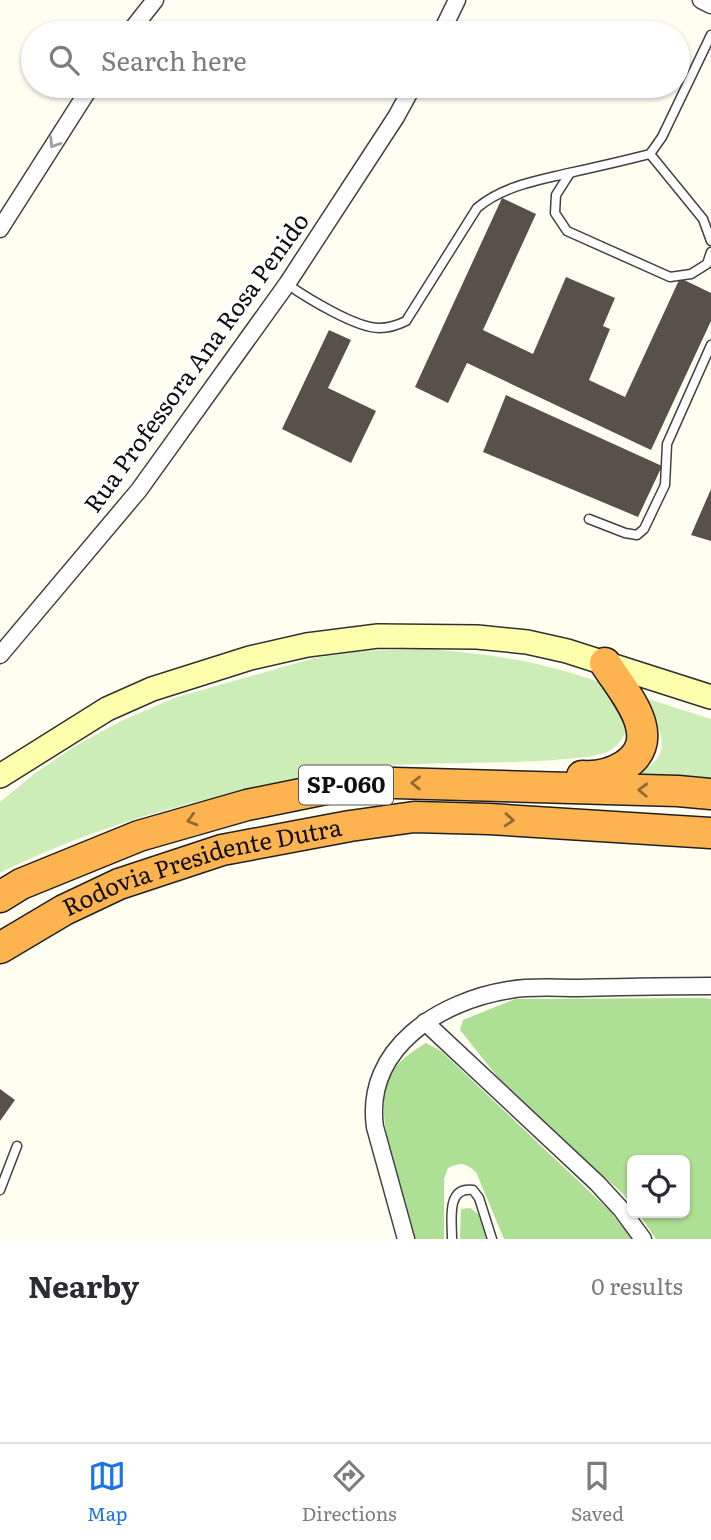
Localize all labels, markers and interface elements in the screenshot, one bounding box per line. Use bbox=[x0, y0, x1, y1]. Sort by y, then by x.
search box bbox=[21, 21, 690, 98]
text: Search here bbox=[101, 40, 247, 79]
icon: search bbox=[45, 41, 83, 79]
one-way arrow bbox=[50, 135, 63, 148]
street label: Rua Professora Ana Rosa Penido bbox=[74, 204, 316, 519]
road number: SP-060 bbox=[299, 765, 393, 804]
one-way arrow bbox=[410, 775, 420, 791]
one-way arrow bbox=[637, 782, 648, 797]
street label: Rodovia Presidente Dutra bbox=[56, 808, 344, 923]
one-way arrow bbox=[187, 811, 199, 826]
one-way arrow bbox=[504, 812, 515, 827]
map controls bbox=[627, 1155, 690, 1218]
button: locate bbox=[627, 1155, 690, 1218]
text: Nearby bbox=[28, 1263, 139, 1307]
text: 0 results bbox=[591, 1268, 683, 1302]
tab: Map bbox=[87, 1457, 128, 1527]
tab: Directions bbox=[302, 1457, 397, 1527]
tab: Saved bbox=[571, 1457, 624, 1527]

